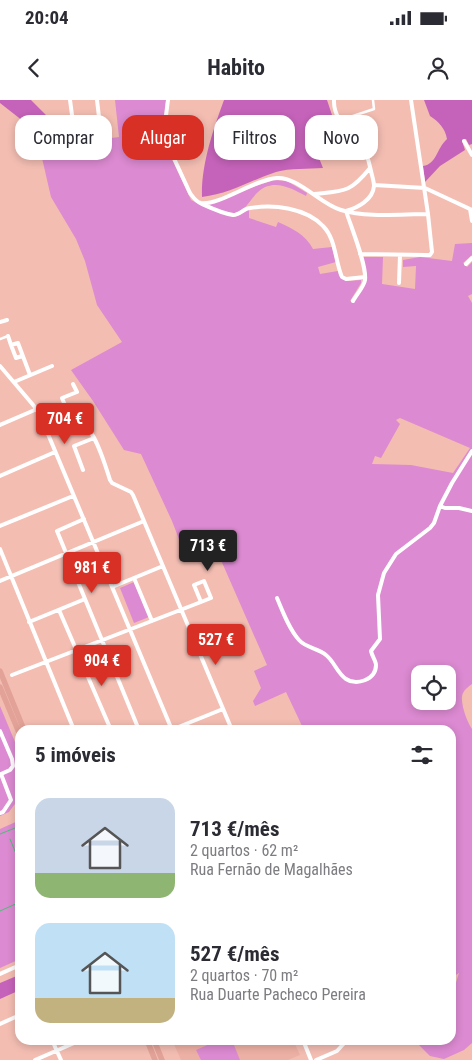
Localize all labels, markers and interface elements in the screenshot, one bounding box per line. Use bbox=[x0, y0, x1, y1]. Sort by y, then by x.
text: 20:04 bbox=[25, 6, 69, 29]
icon: back bbox=[20, 54, 48, 82]
icon: person bbox=[424, 54, 452, 82]
text: Habito bbox=[207, 55, 265, 80]
chip: Comprar bbox=[15, 115, 112, 160]
chip: Alugar bbox=[122, 115, 204, 160]
chip: Filtros bbox=[214, 115, 295, 160]
chip: Novo bbox=[305, 115, 378, 160]
pin: 704 € bbox=[30, 402, 100, 445]
text: 704 € bbox=[47, 409, 83, 428]
pin: 713 € bbox=[173, 530, 243, 572]
text: 713 € bbox=[190, 536, 226, 555]
pin: 981 € bbox=[57, 552, 127, 594]
text: 981 € bbox=[74, 558, 110, 577]
pin: 527 € bbox=[181, 624, 251, 666]
text: 527 € bbox=[198, 630, 234, 649]
pin: 904 € bbox=[67, 644, 137, 687]
text: 904 € bbox=[84, 651, 120, 670]
map controls bbox=[411, 665, 456, 710]
button: locate bbox=[411, 665, 456, 710]
icon: filters bbox=[408, 741, 436, 769]
text: 5 imóveis bbox=[35, 743, 116, 767]
text: 713 €/mês bbox=[190, 817, 279, 841]
icon: home bbox=[75, 818, 135, 878]
text: 2 quartos · 62 m² bbox=[190, 841, 298, 860]
text: Rua Fernão de Magalhães bbox=[190, 860, 353, 879]
text: 527 €/mês bbox=[190, 942, 279, 966]
icon: home bbox=[75, 943, 135, 1003]
text: 2 quartos · 70 m² bbox=[190, 966, 298, 985]
text: Rua Duarte Pacheco Pereira bbox=[190, 985, 366, 1004]

